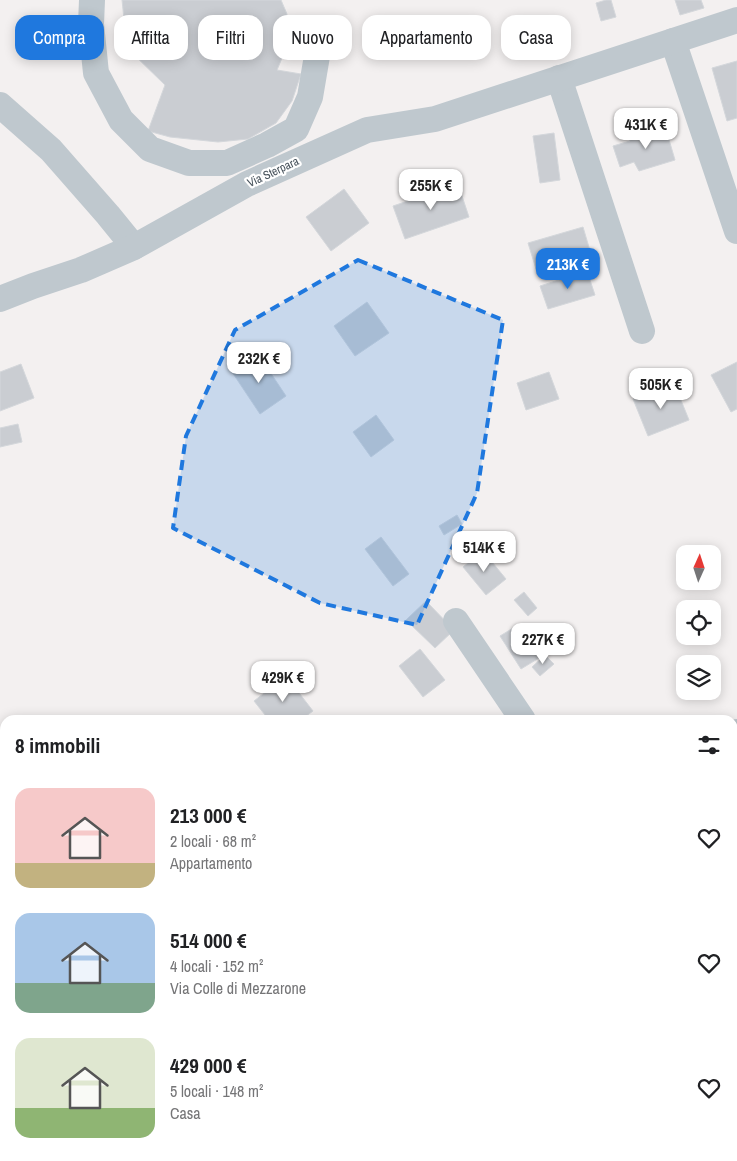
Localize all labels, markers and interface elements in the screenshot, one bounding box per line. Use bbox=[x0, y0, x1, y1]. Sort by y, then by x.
chip: Compra bbox=[15, 15, 104, 60]
chip: Affitta bbox=[114, 15, 188, 60]
chip: Filtri bbox=[198, 15, 263, 60]
chip: Nuovo bbox=[273, 15, 352, 60]
chip: Appartamento bbox=[362, 15, 491, 60]
chip: Casa bbox=[501, 15, 571, 60]
pin: 431K € bbox=[605, 108, 687, 150]
text: 431K € bbox=[625, 113, 667, 135]
street label: Via Sterpara bbox=[245, 153, 302, 191]
pin: 255K € bbox=[390, 168, 472, 211]
text: 255K € bbox=[410, 174, 452, 196]
pin: 213K € bbox=[527, 248, 609, 290]
text: 213K € bbox=[547, 253, 589, 275]
pin: 232K € bbox=[218, 342, 300, 384]
text: 232K € bbox=[238, 347, 280, 369]
pin: 505K € bbox=[620, 368, 702, 410]
text: 505K € bbox=[640, 373, 682, 395]
pin: 514K € bbox=[443, 530, 525, 573]
text: 514K € bbox=[463, 536, 505, 558]
north arrow bbox=[676, 545, 721, 590]
map controls bbox=[676, 545, 721, 700]
button: locate bbox=[676, 600, 721, 645]
pin: 227K € bbox=[502, 622, 584, 665]
text: 227K € bbox=[522, 628, 564, 650]
button: layers bbox=[676, 655, 721, 700]
pin: 429K € bbox=[242, 660, 324, 703]
text: 429K € bbox=[262, 666, 304, 688]
text: 8 immobili bbox=[15, 731, 100, 760]
icon: filters bbox=[695, 731, 723, 759]
text: 213 000 € bbox=[170, 801, 247, 830]
icon: home bbox=[55, 808, 115, 868]
icon: heart bbox=[695, 824, 723, 852]
text: 2 locali · 68 m² bbox=[170, 830, 256, 852]
text: Appartamento bbox=[170, 852, 252, 874]
text: 514 000 € bbox=[170, 926, 247, 955]
icon: home bbox=[55, 933, 115, 993]
icon: heart bbox=[695, 949, 723, 977]
text: 4 locali · 152 m² bbox=[170, 955, 263, 977]
text: Via Colle di Mezzarone bbox=[170, 977, 306, 999]
text: 429 000 € bbox=[170, 1051, 247, 1080]
icon: home bbox=[55, 1058, 115, 1118]
icon: heart bbox=[695, 1074, 723, 1102]
text: 5 locali · 148 m² bbox=[170, 1080, 263, 1102]
text: Casa bbox=[170, 1102, 201, 1124]

